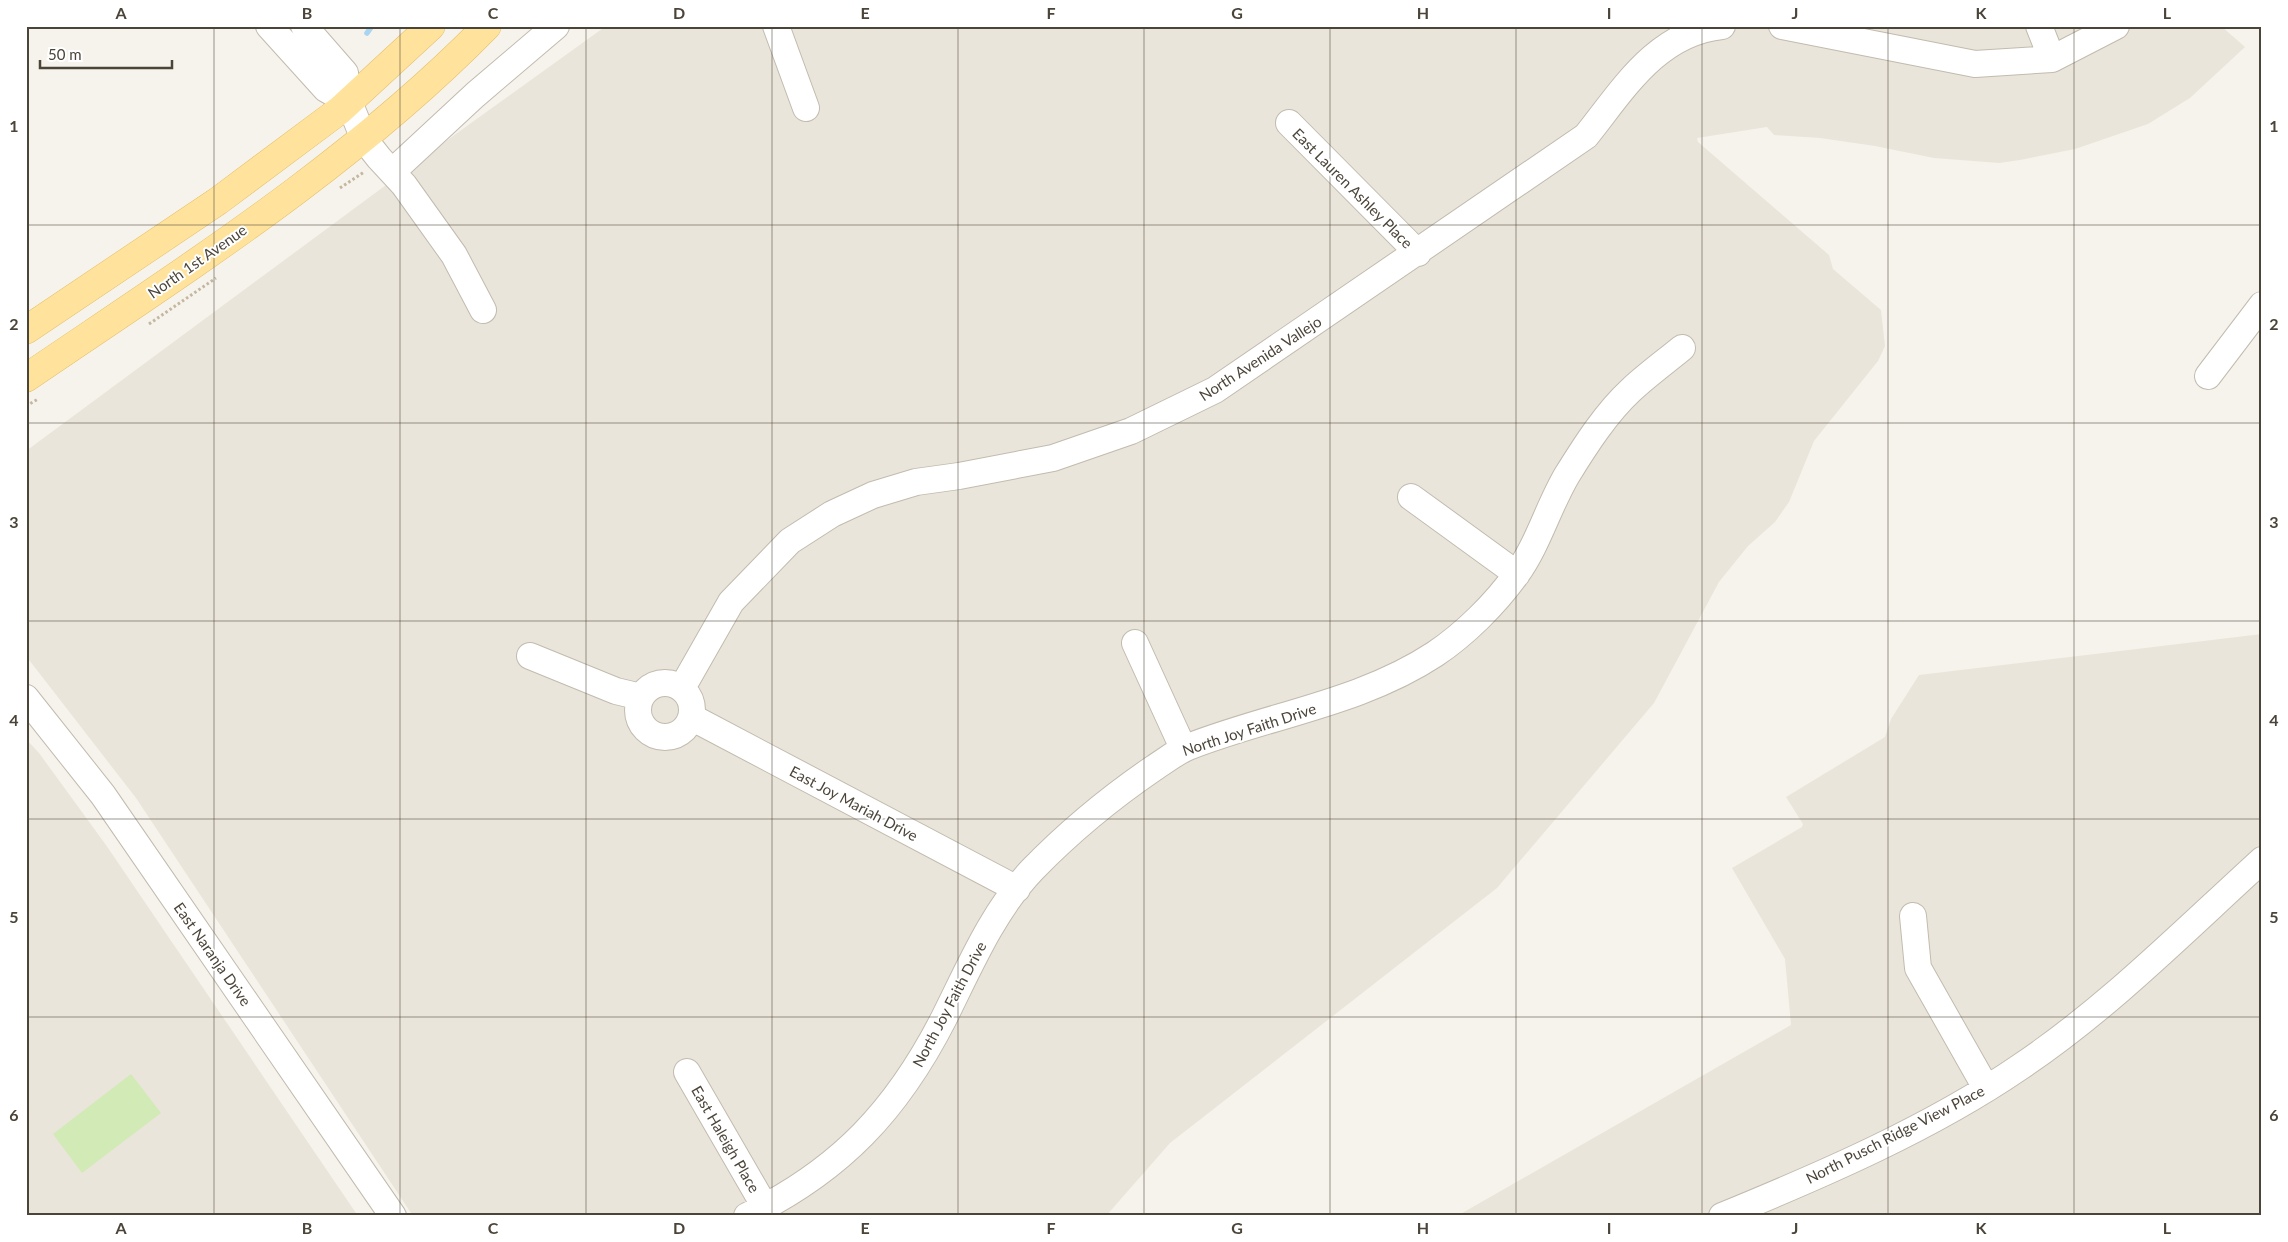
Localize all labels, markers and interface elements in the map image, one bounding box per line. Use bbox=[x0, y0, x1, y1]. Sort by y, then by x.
text: A bbox=[114, 3, 127, 22]
text: B bbox=[302, 3, 312, 22]
text: C bbox=[488, 3, 499, 22]
text: D bbox=[673, 3, 685, 22]
text: E bbox=[860, 3, 870, 22]
text: F bbox=[1046, 3, 1056, 22]
text: G bbox=[1231, 3, 1243, 22]
text: H bbox=[1417, 3, 1429, 22]
text: I bbox=[1607, 3, 1611, 22]
text: J bbox=[1792, 3, 1798, 22]
text: K bbox=[1976, 3, 1988, 22]
text: L bbox=[2163, 3, 2172, 22]
scale bar bbox=[40, 38, 172, 70]
text: 50 m bbox=[48, 45, 82, 63]
text: 1 bbox=[9, 116, 19, 135]
text: 1 bbox=[2269, 116, 2279, 135]
street label: East Lauren Ashley Place bbox=[1289, 124, 1417, 252]
street label: North 1st Avenue bbox=[144, 220, 250, 302]
street label: North Avenida Vallejo bbox=[1196, 312, 1324, 404]
text: 2 bbox=[9, 314, 19, 333]
text: 2 bbox=[2269, 314, 2279, 333]
text: 3 bbox=[9, 512, 19, 531]
text: 3 bbox=[2269, 512, 2279, 531]
street label: North Joy Faith Drive bbox=[1180, 699, 1318, 759]
text: 4 bbox=[9, 710, 19, 729]
text: 4 bbox=[2269, 710, 2279, 729]
street label: East Joy Mariah Drive bbox=[787, 762, 921, 844]
street label: East Naranja Drive bbox=[171, 899, 255, 1009]
text: 5 bbox=[9, 907, 19, 926]
text: 5 bbox=[2269, 907, 2279, 926]
street label: North Joy Faith Drive bbox=[908, 938, 990, 1070]
street label: North Pusch Ridge View Place bbox=[1803, 1081, 1987, 1187]
street label: East Haleigh Place bbox=[688, 1082, 764, 1196]
text: 6 bbox=[9, 1105, 19, 1124]
text: 6 bbox=[2269, 1105, 2279, 1124]
text: A bbox=[114, 1218, 127, 1237]
text: B bbox=[302, 1218, 312, 1237]
text: C bbox=[488, 1218, 499, 1237]
text: D bbox=[673, 1218, 685, 1237]
text: E bbox=[860, 1218, 870, 1237]
text: F bbox=[1046, 1218, 1056, 1237]
text: G bbox=[1231, 1218, 1243, 1237]
text: H bbox=[1417, 1218, 1429, 1237]
text: I bbox=[1607, 1218, 1611, 1237]
text: J bbox=[1792, 1218, 1798, 1237]
text: K bbox=[1976, 1218, 1988, 1237]
text: L bbox=[2163, 1218, 2172, 1237]

